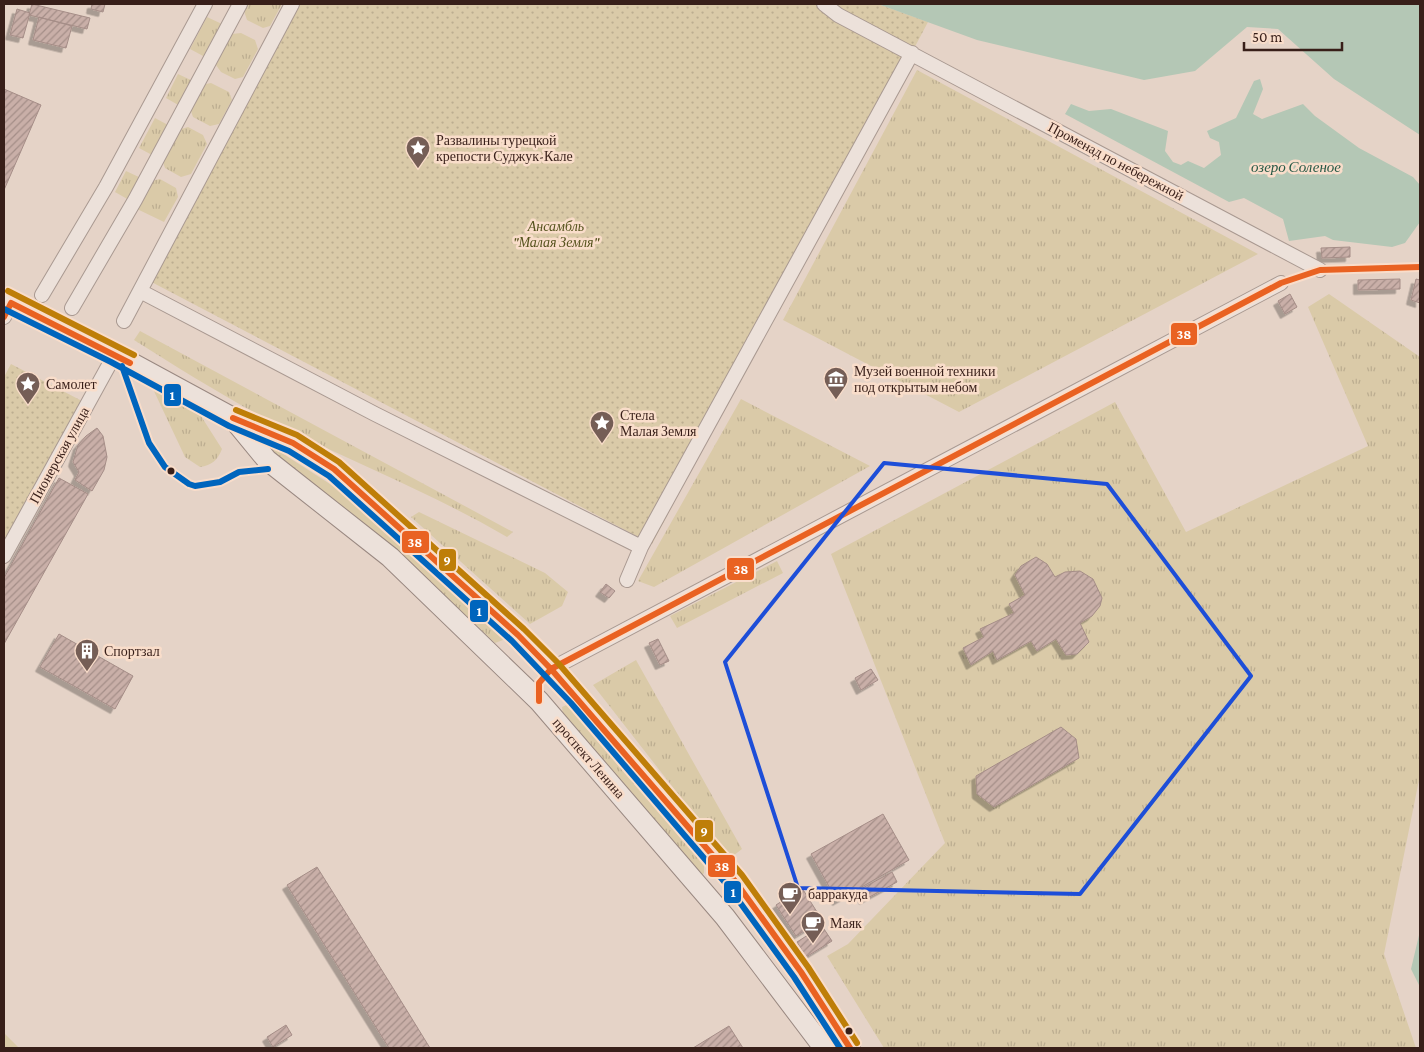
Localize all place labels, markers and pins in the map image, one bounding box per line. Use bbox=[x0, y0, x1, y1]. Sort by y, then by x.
place label: Развалины турецкой крепости Суджук-Кале bbox=[436, 132, 573, 164]
place icon: Развалины турецкой крепости Суджук-Кале bbox=[405, 135, 431, 169]
place label: Музей военной техники под открытым небом bbox=[854, 363, 996, 395]
museum icon: Музей военной техники под открытым небом bbox=[823, 366, 849, 400]
place icon: Самолет bbox=[15, 371, 41, 405]
place label: Самолет bbox=[46, 376, 97, 392]
place label: Стела Малая Земля bbox=[620, 407, 697, 439]
place icon: Стела Малая Земля bbox=[589, 410, 615, 444]
unlabelled marker bbox=[166, 466, 176, 476]
building icon: Спортзал bbox=[74, 638, 100, 672]
place label: Спортзал bbox=[104, 643, 160, 659]
cafe icon: барракуда bbox=[777, 881, 803, 915]
place label: барракуда bbox=[808, 886, 868, 902]
cafe icon: Маяк bbox=[800, 910, 826, 944]
place label: Маяк bbox=[830, 915, 862, 931]
unlabelled marker bbox=[844, 1026, 854, 1036]

